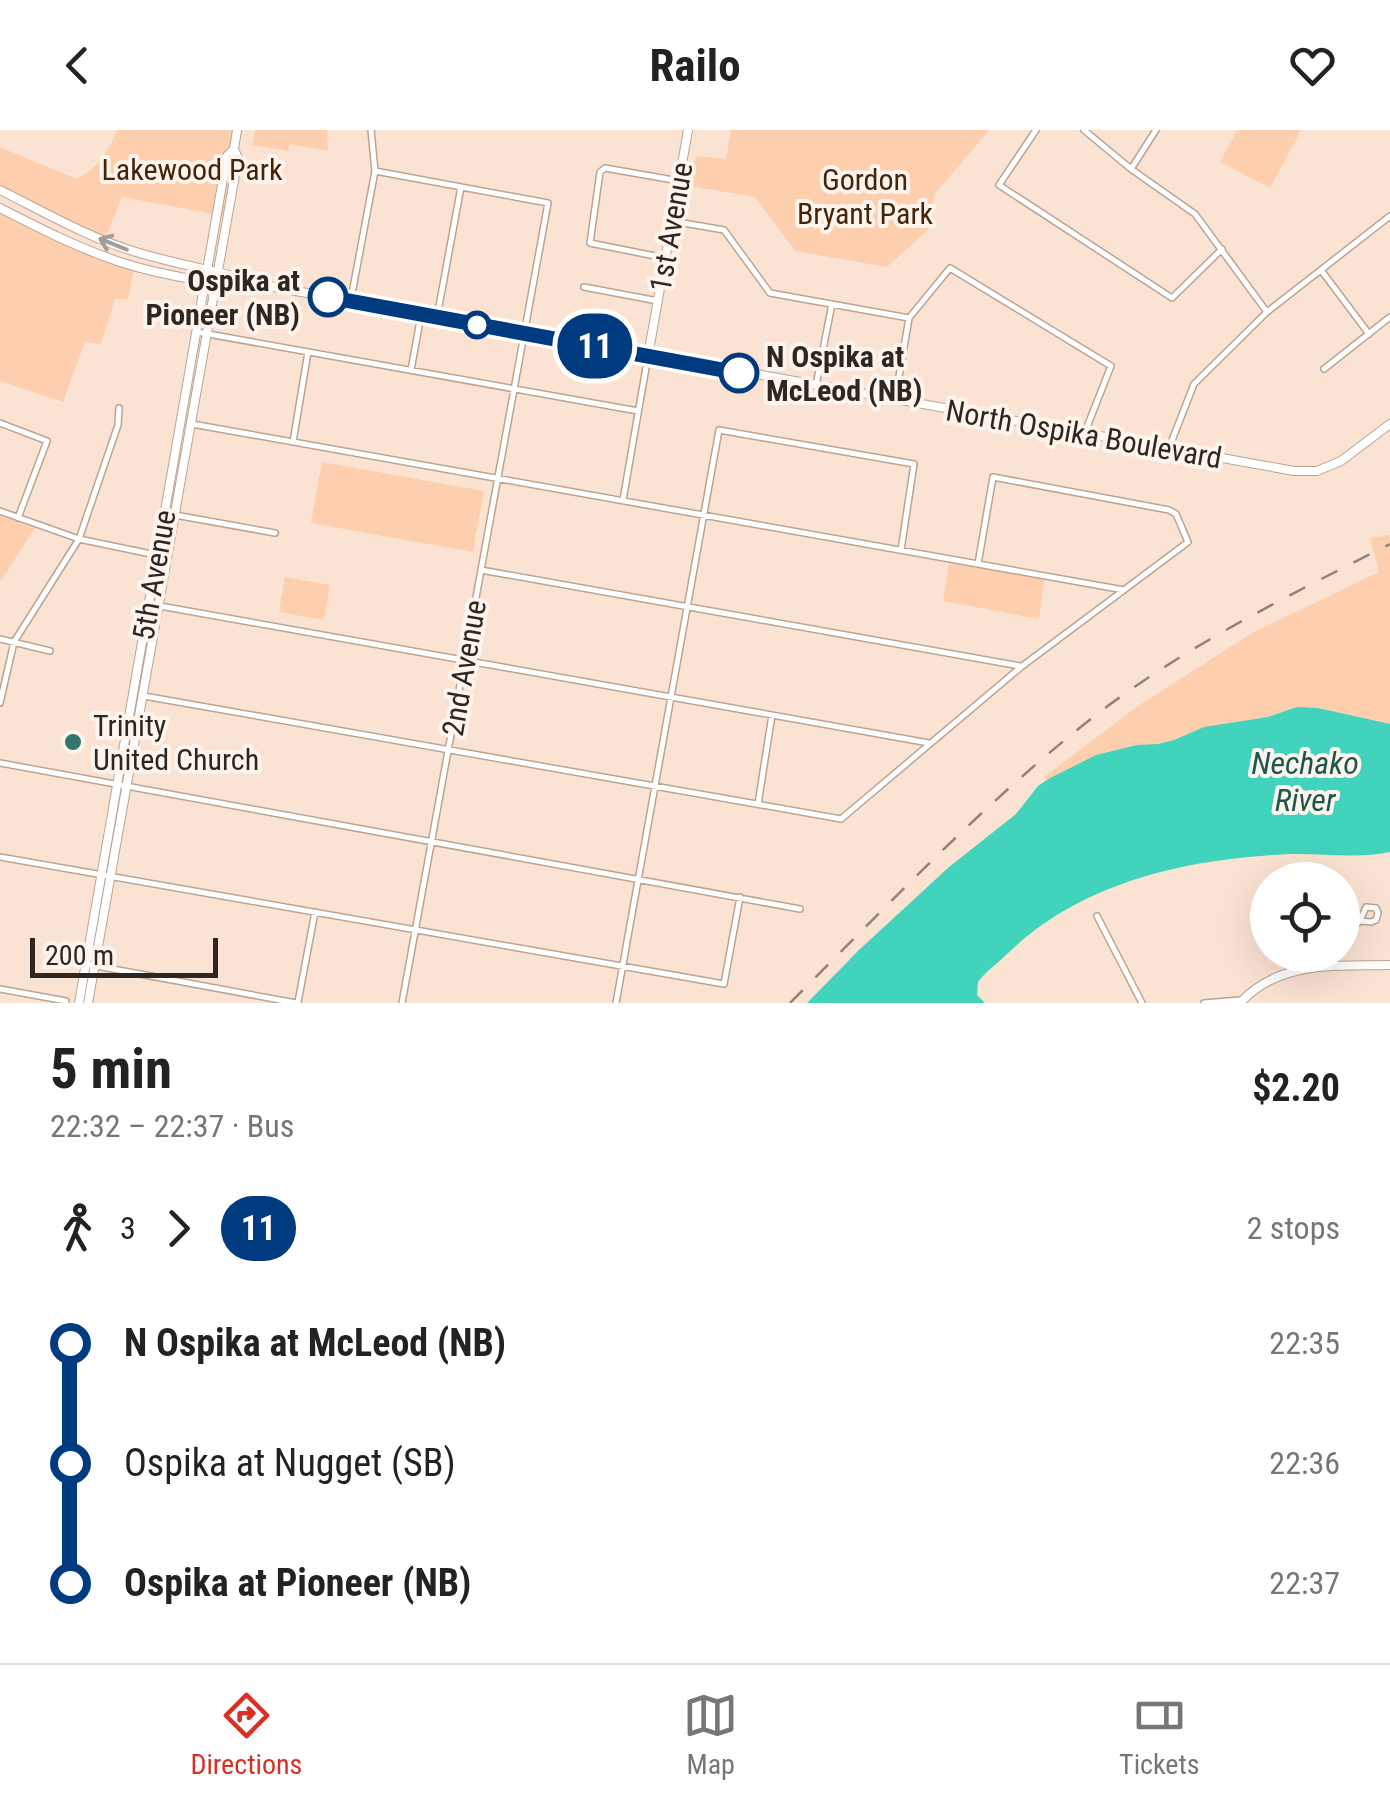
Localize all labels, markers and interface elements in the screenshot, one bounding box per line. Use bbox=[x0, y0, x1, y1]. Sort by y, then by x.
icon: back bbox=[50, 38, 105, 93]
icon: heart bbox=[1285, 38, 1340, 93]
text: Railo bbox=[649, 39, 741, 92]
park label: Lakewood Park bbox=[102, 152, 283, 187]
street label: 1st Avenue bbox=[642, 160, 700, 294]
park label: Gordon Bryant Park bbox=[797, 162, 934, 231]
one-way arrow bbox=[99, 233, 129, 251]
place label: Ospika at Pioneer (NB) bbox=[146, 263, 300, 332]
marker: Ospika at Pioneer (NB) bbox=[309, 278, 347, 316]
unlabelled marker bbox=[464, 312, 490, 338]
line badge: 11 bbox=[550, 314, 640, 378]
text: 11 bbox=[577, 326, 613, 367]
place label: N Ospika at McLeod (NB) bbox=[766, 339, 923, 408]
marker: N Ospika at McLeod (NB) bbox=[720, 354, 758, 392]
street label: North Ospika Boulevard bbox=[943, 393, 1225, 475]
street label: 5th Avenue bbox=[125, 507, 183, 643]
street label: 2nd Avenue bbox=[435, 597, 493, 739]
place label: Trinity United Church bbox=[93, 708, 259, 777]
marker: Trinity United Church bbox=[62, 731, 84, 753]
water label: Nechako River bbox=[1251, 744, 1359, 819]
map controls bbox=[1250, 862, 1360, 972]
button: locate bbox=[1250, 862, 1360, 972]
scale bar bbox=[30, 933, 218, 978]
text: 200 m bbox=[45, 939, 114, 972]
text: 5 min bbox=[50, 1037, 172, 1101]
text: $2.20 bbox=[1252, 1066, 1340, 1110]
text: 22:32 – 22:37 · Bus bbox=[50, 1107, 294, 1145]
icon: walk bbox=[50, 1201, 105, 1256]
icon: forward bbox=[151, 1201, 206, 1256]
text: 11 bbox=[241, 1208, 276, 1249]
text: 3 bbox=[120, 1209, 136, 1247]
text: 2 stops bbox=[1247, 1209, 1340, 1247]
text: N Ospika at McLeod (NB) bbox=[124, 1321, 506, 1365]
text: 22:35 bbox=[1269, 1324, 1340, 1362]
text: Ospika at Nugget (SB) bbox=[124, 1441, 456, 1485]
text: 22:36 bbox=[1269, 1444, 1340, 1482]
text: Ospika at Pioneer (NB) bbox=[124, 1561, 471, 1605]
text: 22:37 bbox=[1269, 1564, 1340, 1602]
tab: Directions bbox=[190, 1688, 302, 1781]
tab: Map bbox=[683, 1688, 738, 1781]
tab: Tickets bbox=[1119, 1688, 1200, 1781]

